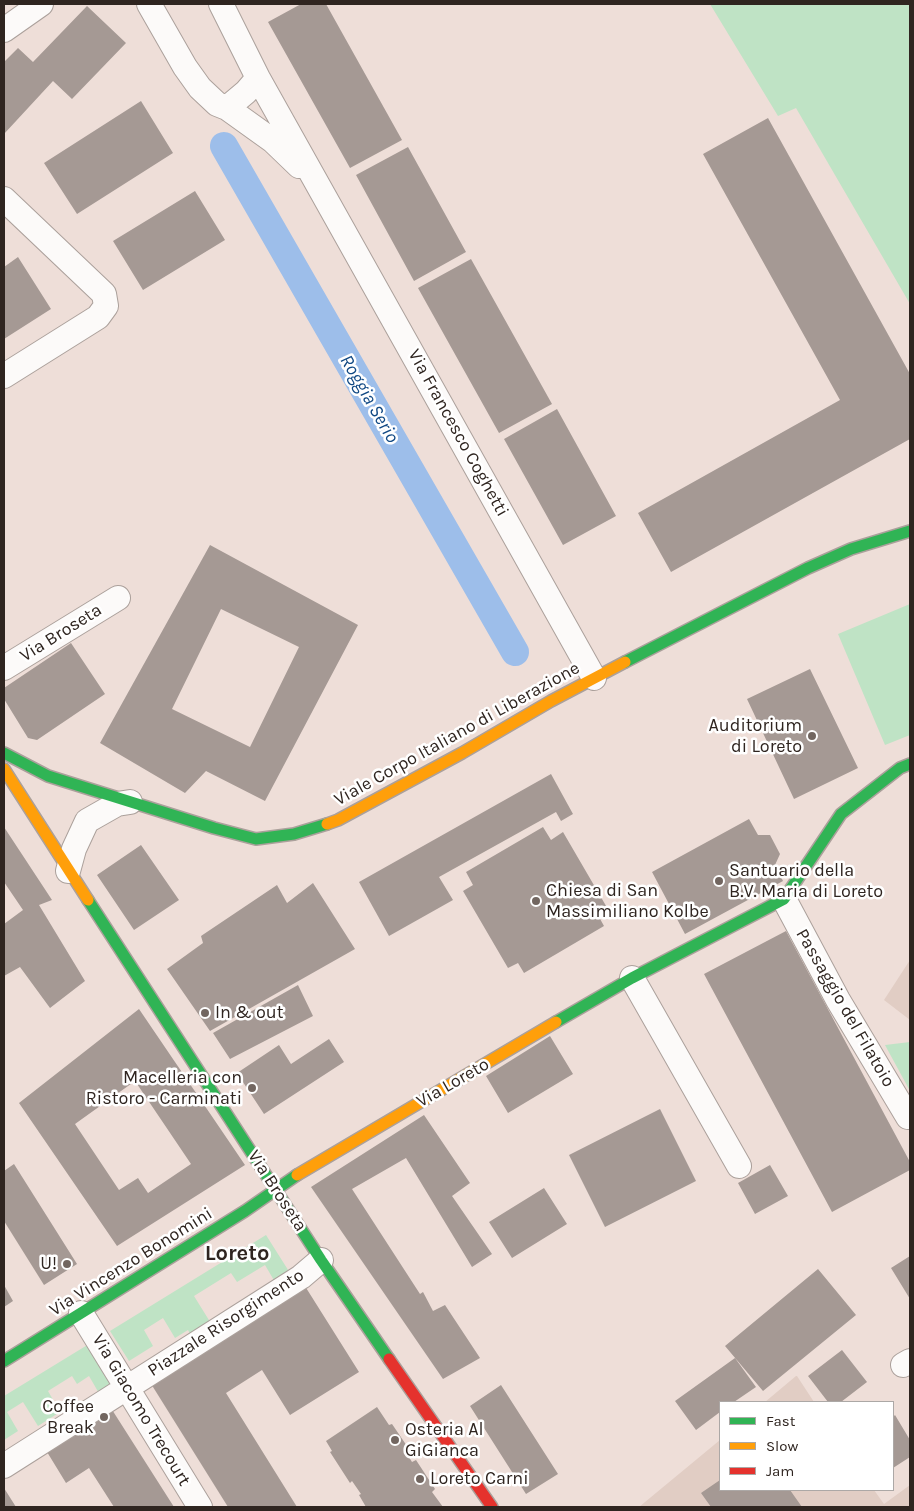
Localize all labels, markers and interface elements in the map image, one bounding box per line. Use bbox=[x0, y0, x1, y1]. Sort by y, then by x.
street label: Via Francesco Coghetti bbox=[403, 346, 513, 520]
water label: Roggia Serio bbox=[335, 351, 403, 447]
street label: Via Broseta bbox=[16, 599, 106, 667]
street label: Viale Corpo Italiano di Liberazione bbox=[331, 657, 583, 811]
place label: Auditorium di Loreto bbox=[709, 715, 802, 758]
marker: Auditorium di Loreto bbox=[806, 730, 818, 742]
place label: Santuario della B.V. Maria di Loreto bbox=[729, 860, 883, 902]
marker: Santuario della B.V. Maria di Loreto bbox=[713, 875, 725, 887]
place label: Chiesa di San Massimiliano Kolbe bbox=[546, 880, 709, 922]
marker: Chiesa di San Massimiliano Kolbe bbox=[530, 895, 542, 907]
street label: Passaggio del Filatoio bbox=[791, 925, 899, 1091]
place label: In & out bbox=[215, 1002, 283, 1024]
marker: In & out bbox=[199, 1007, 211, 1019]
street label: Via Loreto bbox=[413, 1054, 493, 1112]
place label: Macelleria con Ristoro - Carminati bbox=[86, 1067, 242, 1110]
marker: Macelleria con Ristoro - Carminati bbox=[246, 1082, 258, 1094]
street label: Via Broseta bbox=[243, 1146, 311, 1236]
street label: Via Vincenzo Bonomini bbox=[45, 1203, 217, 1321]
district label: Loreto bbox=[205, 1241, 269, 1267]
place label: U! bbox=[40, 1253, 57, 1275]
marker: U! bbox=[61, 1258, 73, 1270]
street label: Piazzale Risorgimento bbox=[144, 1264, 308, 1382]
street label: Via Giacomo Trecourt bbox=[87, 1330, 195, 1490]
place label: Coffee Break bbox=[42, 1396, 94, 1438]
legend bbox=[719, 1401, 894, 1491]
marker: Coffee Break bbox=[98, 1411, 110, 1423]
text: Fast bbox=[766, 1412, 795, 1430]
place label: Osteria Al GiGianca bbox=[405, 1419, 484, 1462]
marker: Osteria Al GiGianca bbox=[389, 1434, 401, 1446]
text: Slow bbox=[766, 1437, 798, 1455]
text: Jam bbox=[766, 1462, 794, 1480]
place label: Loreto Carni bbox=[430, 1468, 529, 1490]
marker: Loreto Carni bbox=[414, 1473, 426, 1485]

